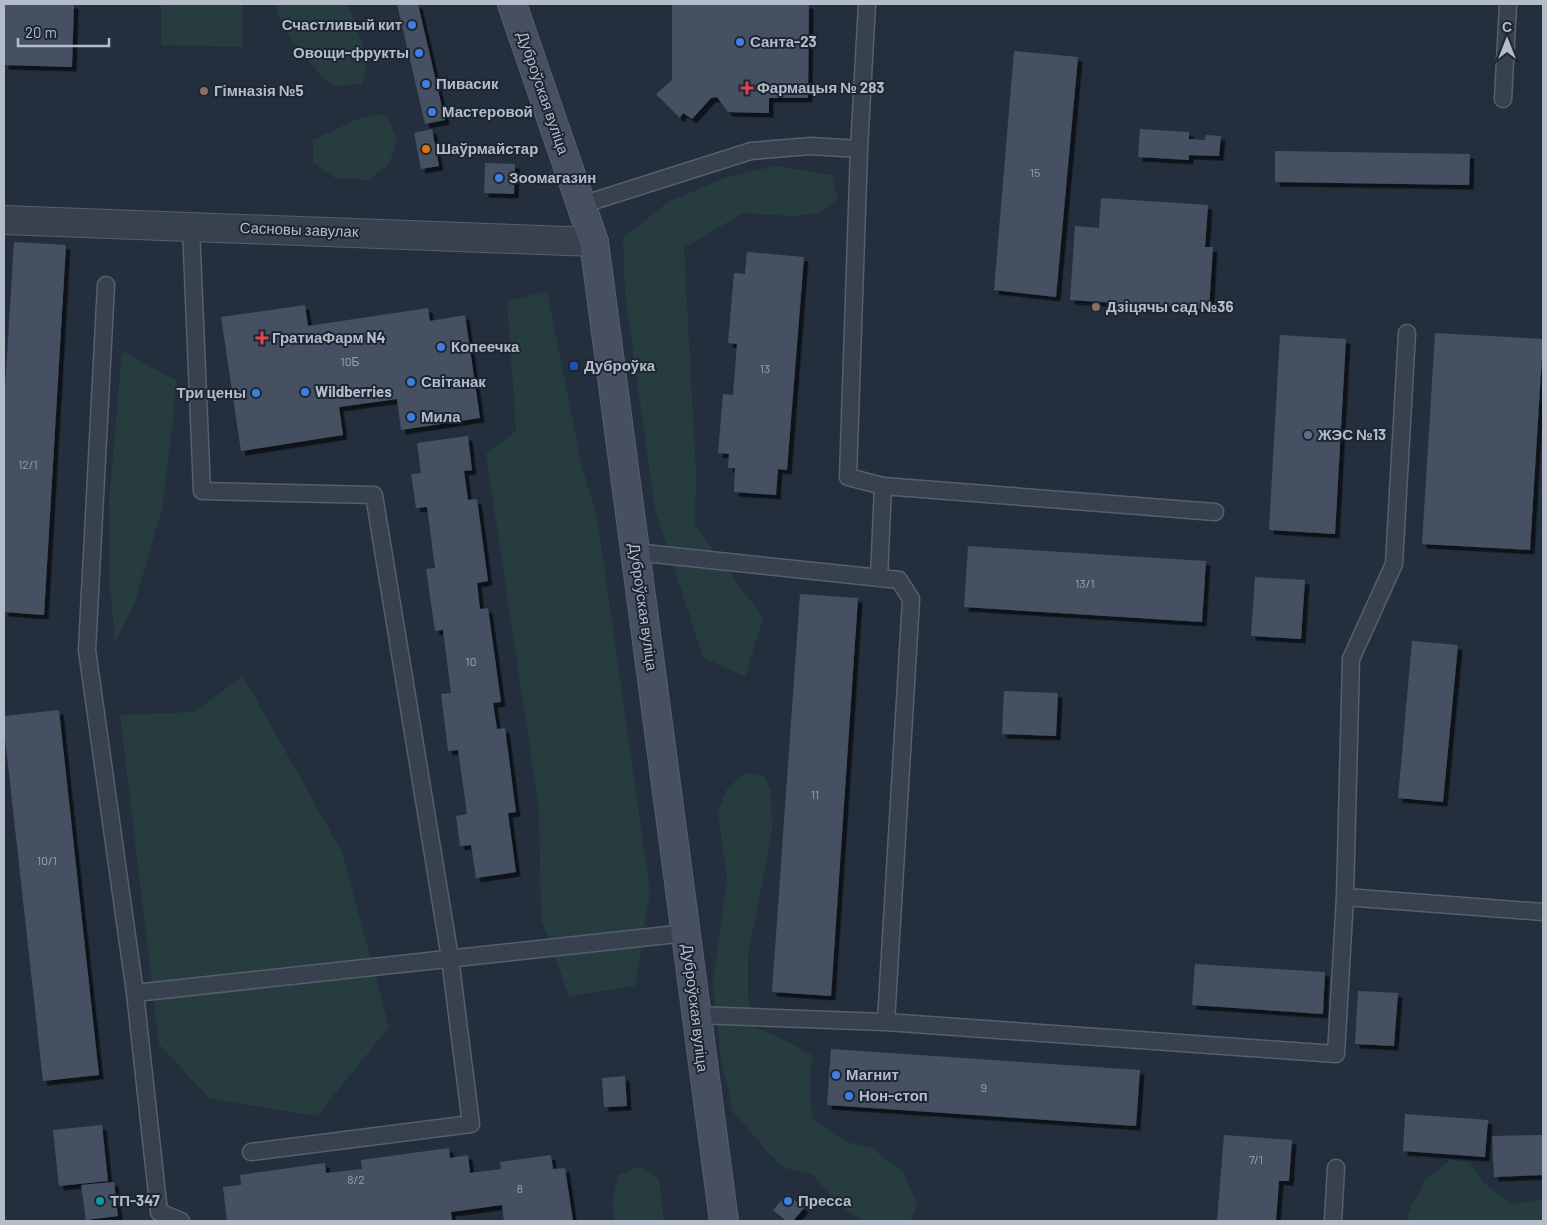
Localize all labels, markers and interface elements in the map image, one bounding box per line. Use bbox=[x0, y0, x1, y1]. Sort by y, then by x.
scale bar bbox=[18, 15, 109, 47]
place label: Счастливый кит bbox=[282, 15, 402, 33]
north arrow bbox=[1482, 15, 1532, 65]
text: С bbox=[1502, 18, 1512, 35]
marker: Счастливый кит bbox=[406, 19, 418, 31]
text: 20 m bbox=[25, 23, 57, 41]
street label: Дуброўская вуліца bbox=[514, 29, 574, 157]
place label: Санта-23 bbox=[750, 32, 817, 50]
marker: Санта-23 bbox=[734, 36, 746, 48]
place label: Овощи-фрукты bbox=[293, 43, 409, 61]
marker: Овощи-фрукты bbox=[413, 47, 425, 59]
place label: Пивасик bbox=[436, 74, 499, 92]
marker: Пивасик bbox=[420, 78, 432, 90]
place label: Фармацыя № 283 bbox=[757, 78, 884, 96]
place label: Гімназія №5 bbox=[214, 81, 304, 99]
marker: Фармацыя № 283 bbox=[741, 82, 753, 94]
marker: Гімназія №5 bbox=[198, 85, 210, 97]
place label: Мастеровой bbox=[442, 102, 533, 120]
marker: Мастеровой bbox=[426, 106, 438, 118]
place label: Шаўрмайстар bbox=[436, 139, 538, 157]
marker: Шаўрмайстар bbox=[420, 143, 432, 155]
house number: 15 bbox=[1030, 165, 1040, 179]
place label: Зоомагазин bbox=[509, 168, 596, 186]
marker: Зоомагазин bbox=[493, 172, 505, 184]
street label: Сасновы завулак bbox=[239, 218, 359, 240]
place label: Дзіцячы сад №36 bbox=[1106, 297, 1233, 315]
marker: Дзіцячы сад №36 bbox=[1090, 301, 1102, 313]
place label: ГратиаФарм N4 bbox=[272, 328, 386, 346]
marker: ГратиаФарм N4 bbox=[256, 332, 268, 344]
place label: Копеечка bbox=[451, 337, 520, 355]
marker: Копеечка bbox=[435, 341, 447, 353]
house number: 10Б bbox=[341, 354, 360, 368]
place label: Дуброўка bbox=[584, 356, 656, 374]
marker: Дуброўка bbox=[568, 360, 580, 372]
house number: 13 bbox=[760, 361, 770, 375]
place label: Світанак bbox=[421, 372, 486, 390]
marker: Світанак bbox=[405, 376, 417, 388]
place label: Wildberries bbox=[315, 382, 392, 400]
place label: Три цены bbox=[177, 383, 246, 401]
marker: Wildberries bbox=[299, 386, 311, 398]
marker: Три цены bbox=[250, 387, 262, 399]
place label: Мила bbox=[421, 407, 461, 425]
marker: Мила bbox=[405, 411, 417, 423]
place label: ЖЭС №13 bbox=[1317, 425, 1386, 443]
marker: ЖЭС №13 bbox=[1302, 429, 1314, 441]
house number: 12/1 bbox=[18, 457, 38, 471]
street label: Дуброўская вуліца bbox=[626, 542, 662, 672]
house number: 13/1 bbox=[1075, 576, 1095, 590]
house number: 10 bbox=[466, 654, 476, 668]
house number: 11 bbox=[811, 787, 819, 801]
house number: 10/1 bbox=[37, 853, 57, 867]
street label: Дуброўская вуліца bbox=[679, 943, 713, 1073]
place label: Магнит bbox=[846, 1065, 899, 1083]
marker: Магнит bbox=[830, 1069, 842, 1081]
house number: 9 bbox=[981, 1080, 987, 1094]
place label: Нон-стоп bbox=[859, 1086, 928, 1104]
marker: Нон-стоп bbox=[843, 1090, 855, 1102]
house number: 7/1 bbox=[1249, 1152, 1263, 1166]
house number: 8/2 bbox=[347, 1172, 365, 1186]
house number: 8 bbox=[517, 1181, 523, 1195]
place label: ТП-347 bbox=[110, 1191, 160, 1209]
place label: Пресса bbox=[798, 1191, 852, 1209]
marker: ТП-347 bbox=[94, 1195, 106, 1207]
marker: Пресса bbox=[782, 1195, 794, 1207]

